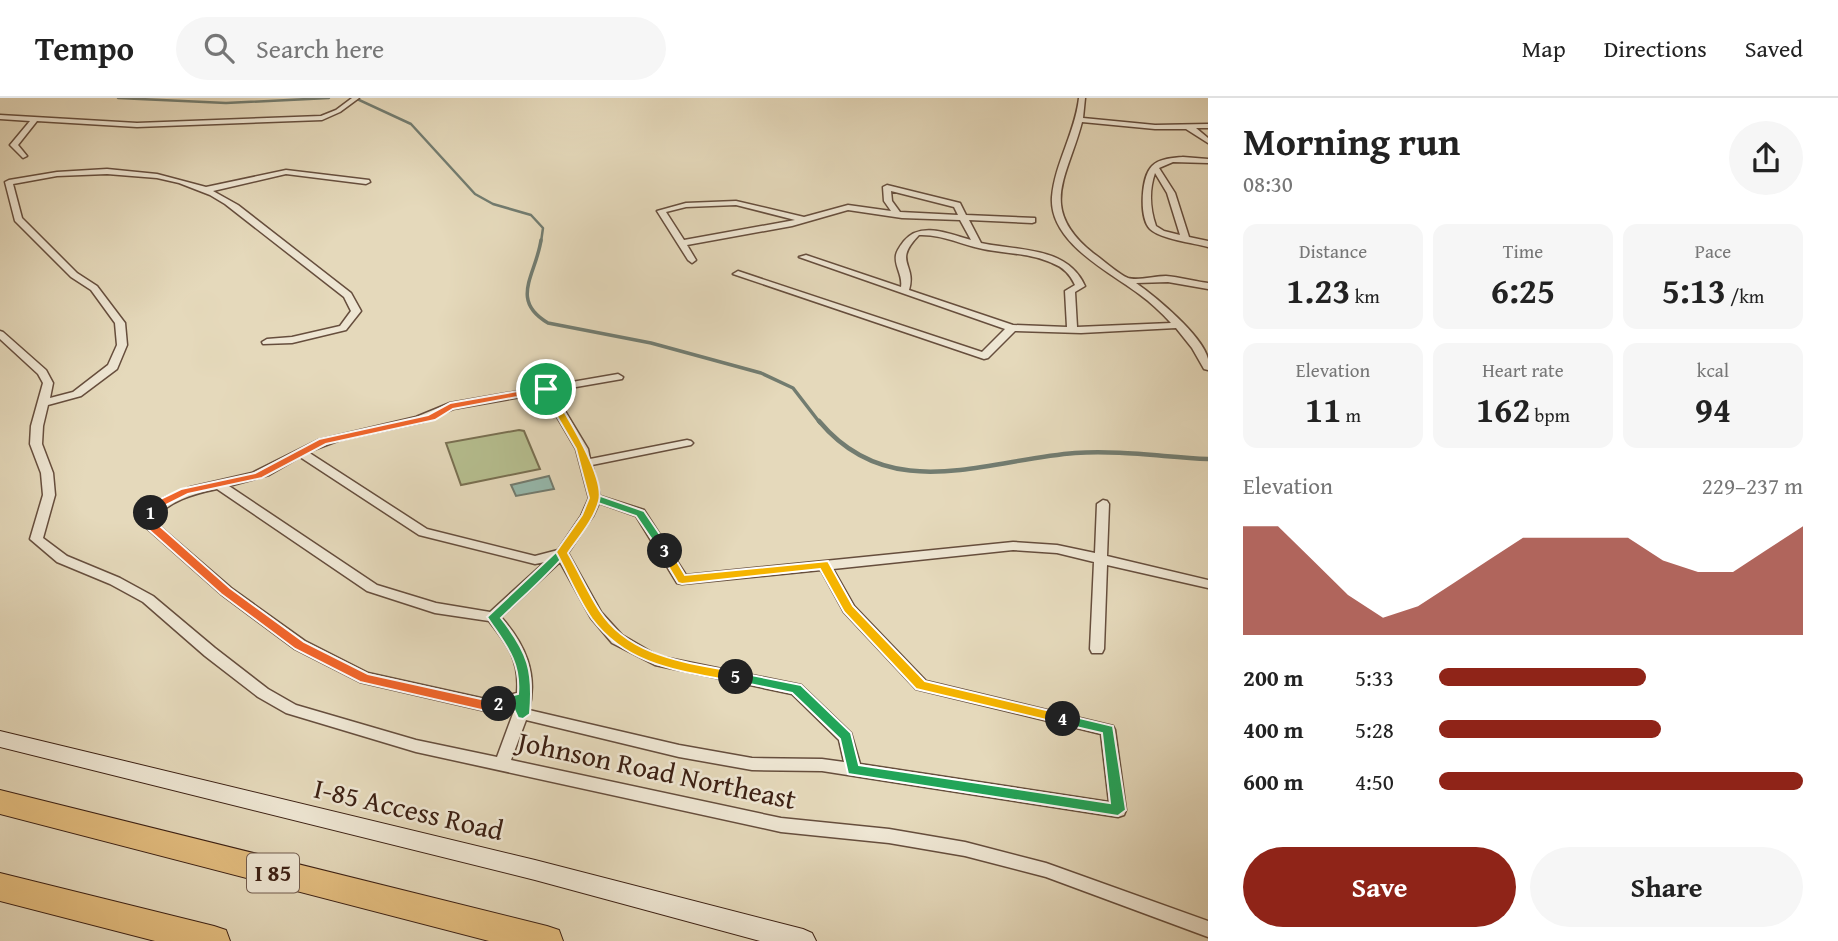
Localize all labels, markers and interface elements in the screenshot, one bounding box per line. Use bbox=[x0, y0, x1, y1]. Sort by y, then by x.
search box bbox=[176, 17, 666, 80]
text: Tempo bbox=[35, 24, 134, 72]
icon: search bbox=[200, 29, 238, 67]
text: Search here bbox=[256, 29, 384, 68]
text: Map bbox=[1522, 31, 1566, 66]
text: Directions bbox=[1604, 31, 1707, 66]
text: Saved bbox=[1745, 31, 1803, 66]
text: Morning run bbox=[1243, 113, 1460, 169]
button: share bbox=[1729, 121, 1803, 195]
text: 08:30 bbox=[1243, 167, 1293, 200]
text: Distance bbox=[1299, 237, 1367, 265]
text: Time bbox=[1503, 237, 1543, 265]
text: Pace bbox=[1695, 237, 1731, 265]
text: 1.23 bbox=[1286, 265, 1350, 316]
text: 6:25 bbox=[1491, 265, 1555, 316]
text: 5:13 bbox=[1662, 265, 1726, 316]
text: km bbox=[1350, 282, 1380, 310]
text: /km bbox=[1726, 282, 1764, 310]
text: Elevation bbox=[1296, 356, 1370, 384]
text: Heart rate bbox=[1482, 356, 1564, 384]
text: kcal bbox=[1697, 356, 1729, 384]
pin bbox=[516, 359, 576, 419]
icon: arrive bbox=[527, 370, 565, 408]
text: 11 bbox=[1305, 384, 1341, 435]
text: 162 bbox=[1476, 384, 1530, 435]
text: 94 bbox=[1695, 384, 1731, 435]
text: m bbox=[1341, 401, 1361, 429]
text: bpm bbox=[1530, 401, 1570, 429]
text: Elevation bbox=[1243, 469, 1333, 502]
text: 229–237 m bbox=[1702, 469, 1803, 502]
pin: 1 bbox=[134, 496, 168, 530]
text: 1 bbox=[146, 498, 155, 526]
pin: 3 bbox=[648, 533, 682, 568]
text: 3 bbox=[660, 536, 669, 564]
pin: 5 bbox=[718, 660, 754, 694]
text: 200 m bbox=[1243, 661, 1304, 694]
text: 5:33 bbox=[1355, 661, 1394, 694]
text: 5 bbox=[731, 662, 740, 690]
pin: 2 bbox=[482, 686, 516, 722]
text: 2 bbox=[494, 689, 503, 717]
pin: 4 bbox=[1046, 702, 1080, 736]
text: 4 bbox=[1058, 704, 1067, 732]
text: 400 m bbox=[1243, 713, 1304, 746]
text: 5:28 bbox=[1355, 713, 1394, 746]
street label: Johnson Road Northeast bbox=[511, 719, 800, 819]
text: 600 m bbox=[1243, 765, 1304, 798]
text: 4:50 bbox=[1355, 765, 1394, 798]
street label: I-85 Access Road bbox=[310, 767, 508, 850]
button: Save bbox=[1243, 847, 1516, 927]
button: Share bbox=[1530, 847, 1803, 927]
road number: I 85 bbox=[247, 853, 299, 892]

